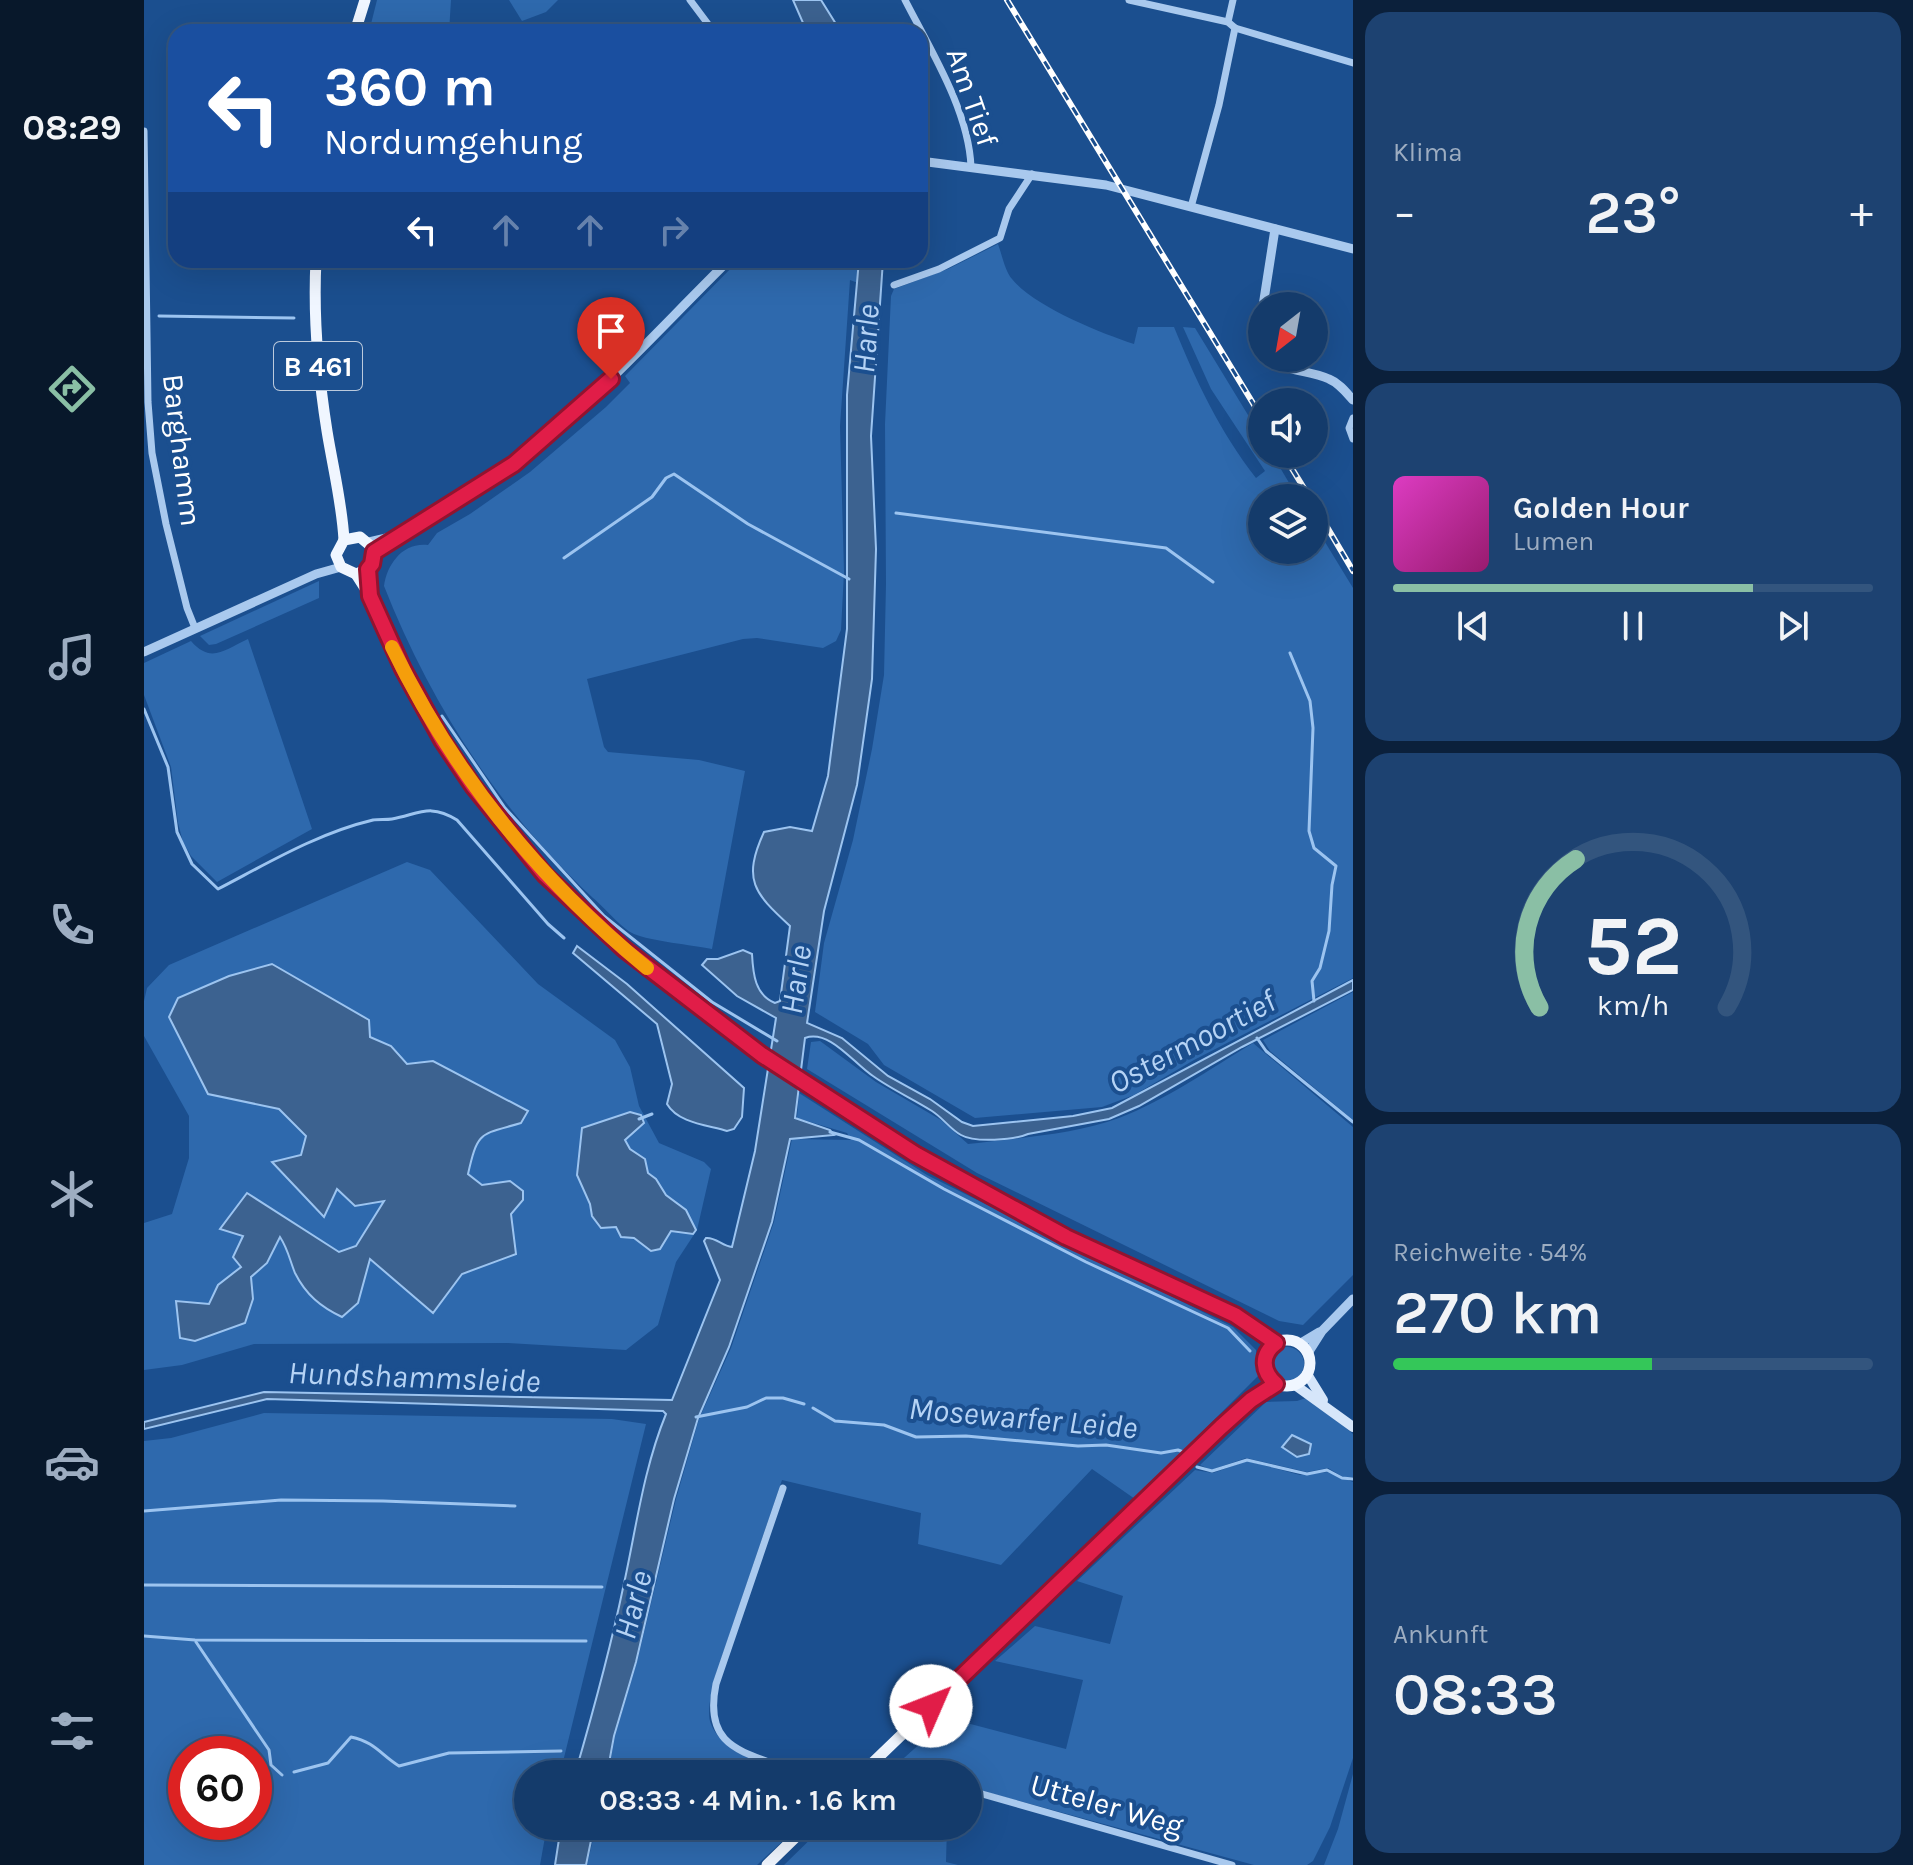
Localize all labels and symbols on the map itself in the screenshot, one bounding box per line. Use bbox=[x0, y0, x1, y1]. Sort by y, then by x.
street label: Am Tief bbox=[938, 43, 1006, 152]
north arrow bbox=[1248, 292, 1328, 372]
pin bbox=[577, 297, 645, 379]
water label: Harle bbox=[845, 303, 887, 375]
road number: B 461 bbox=[274, 342, 362, 390]
street label: Barghamm bbox=[155, 372, 209, 528]
water label: Harle bbox=[773, 943, 819, 1017]
water label: Ostermoortief bbox=[1102, 981, 1285, 1101]
water label: Hundshammsleide bbox=[287, 1354, 541, 1400]
water label: Mosewarfer Leide bbox=[907, 1390, 1139, 1446]
water label: Harle bbox=[606, 1567, 660, 1643]
position arrow bbox=[889, 1664, 973, 1748]
speed limit sign: 60 bbox=[168, 1736, 272, 1840]
street label: Utteler Weg bbox=[1026, 1766, 1188, 1844]

